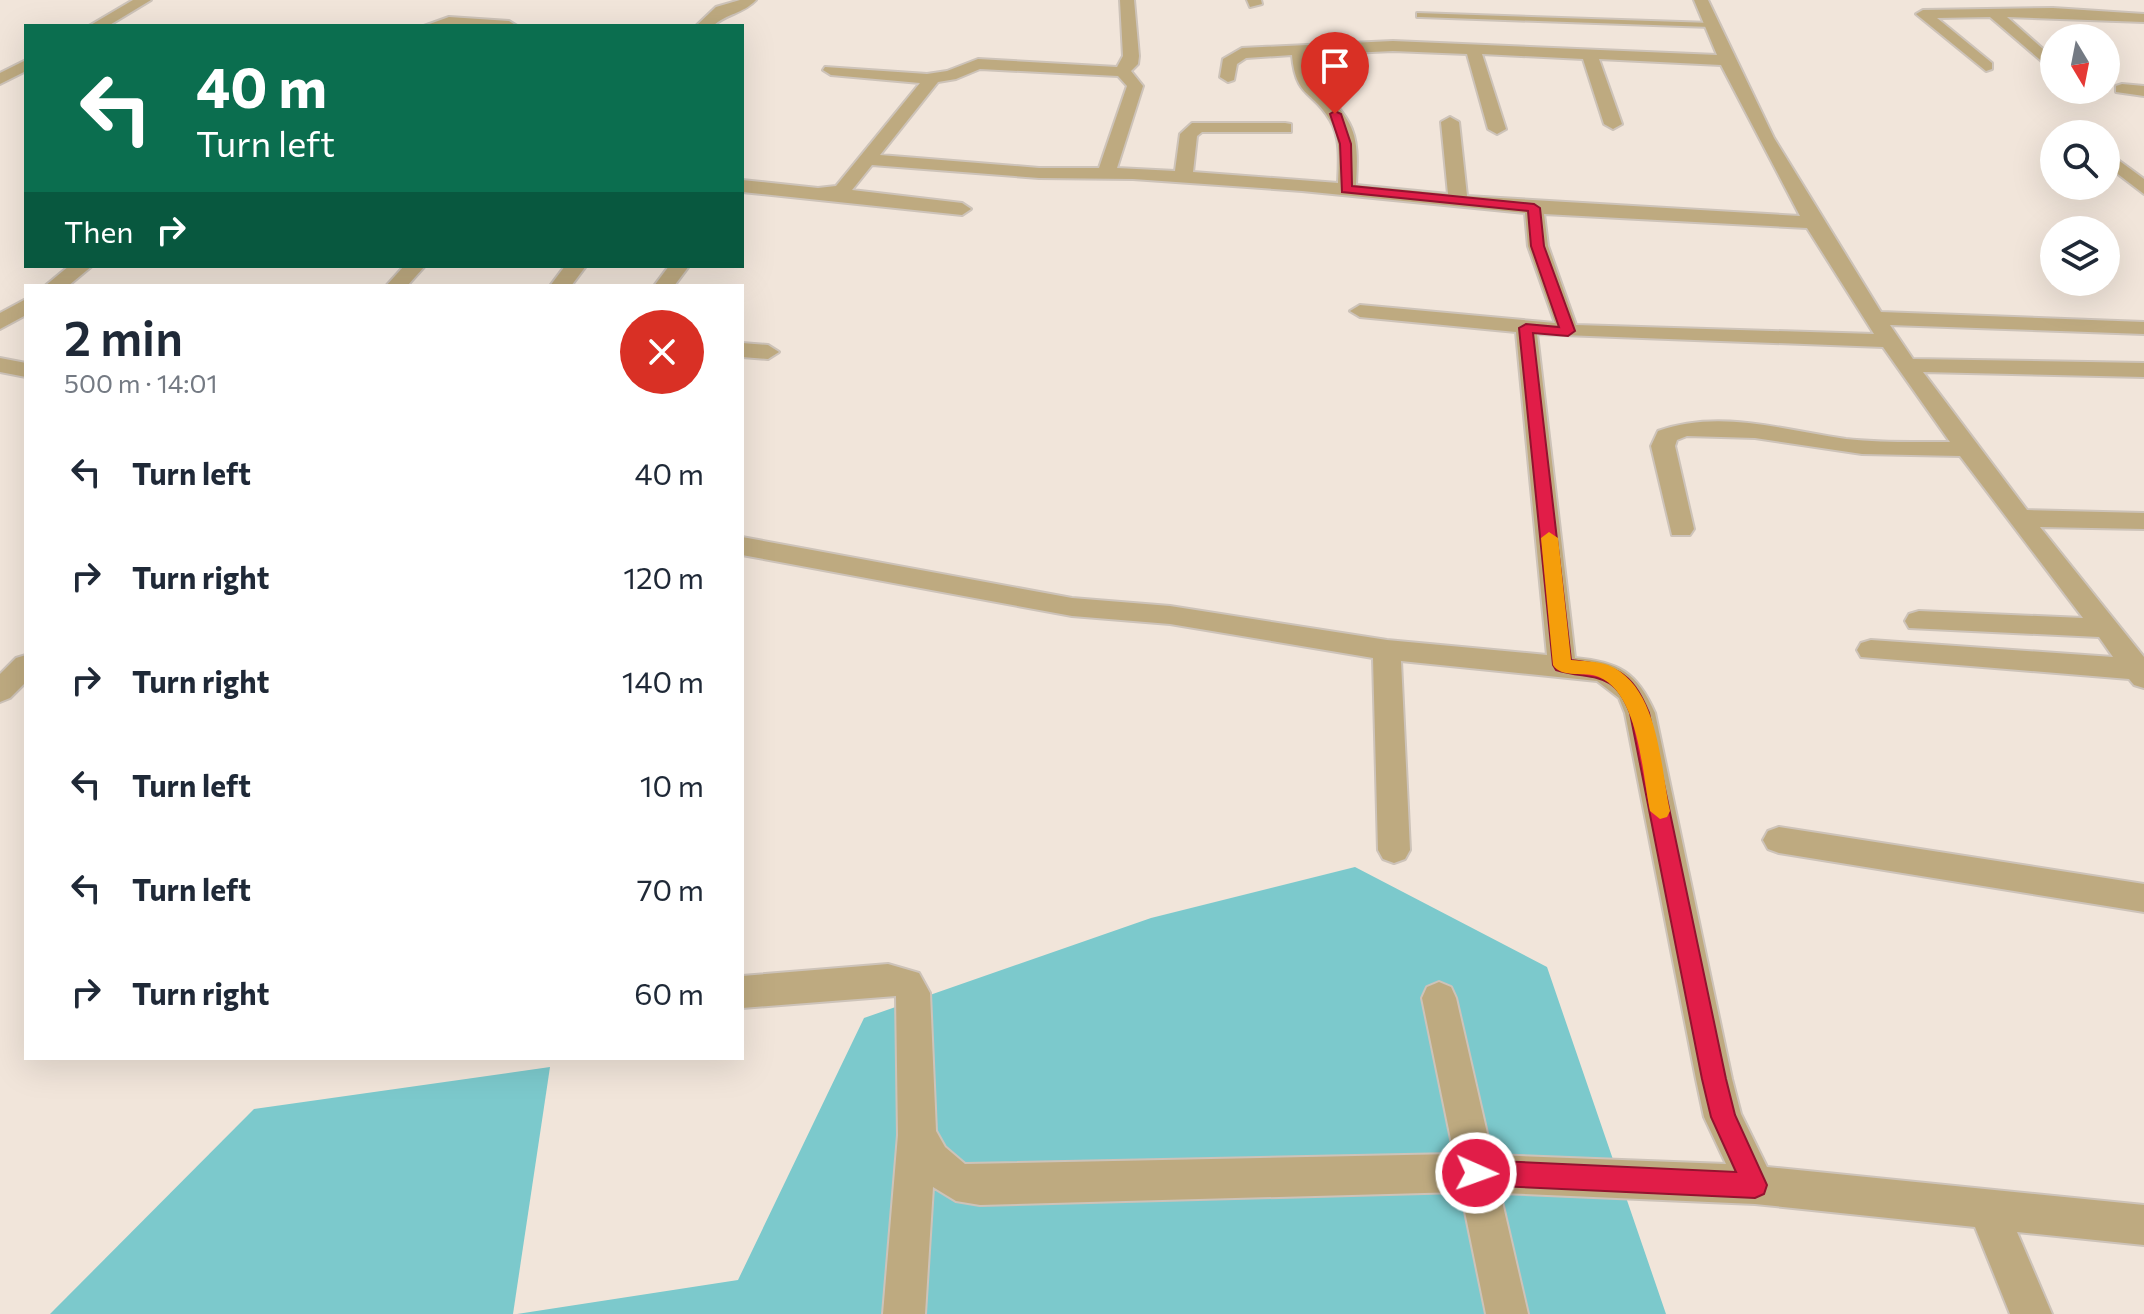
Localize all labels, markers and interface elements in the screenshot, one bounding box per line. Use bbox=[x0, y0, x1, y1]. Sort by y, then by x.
north arrow bbox=[2040, 24, 2120, 104]
map controls bbox=[2040, 24, 2120, 296]
pin bbox=[1301, 32, 1369, 114]
icon: arrive bbox=[1313, 44, 1357, 88]
text: 40 m bbox=[196, 51, 327, 120]
icon: left bbox=[64, 56, 168, 160]
text: Turn left bbox=[196, 120, 335, 164]
button: search bbox=[2040, 120, 2120, 200]
icon: right bbox=[149, 208, 193, 252]
text: Then bbox=[64, 212, 133, 249]
button: layers bbox=[2040, 216, 2120, 296]
text: 2 min bbox=[64, 307, 183, 366]
button: close bbox=[620, 310, 704, 394]
text: 500 m · 14:01 bbox=[64, 367, 218, 398]
icon: left bbox=[64, 450, 108, 494]
text: Turn left bbox=[132, 454, 251, 491]
text: 40 m bbox=[635, 454, 704, 491]
icon: right bbox=[64, 554, 108, 598]
text: Turn right bbox=[132, 558, 269, 595]
text: 120 m bbox=[623, 558, 704, 595]
icon: right bbox=[64, 658, 108, 702]
text: Turn right bbox=[132, 662, 269, 699]
text: 140 m bbox=[622, 662, 704, 699]
icon: left bbox=[64, 762, 108, 806]
text: Turn left bbox=[132, 766, 251, 803]
text: 10 m bbox=[640, 766, 704, 803]
icon: left bbox=[64, 866, 108, 910]
text: Turn left bbox=[132, 870, 251, 907]
text: 70 m bbox=[637, 870, 704, 907]
icon: right bbox=[64, 970, 108, 1014]
text: Turn right bbox=[132, 974, 269, 1011]
text: 60 m bbox=[634, 974, 704, 1011]
position arrow bbox=[1434, 1131, 1518, 1215]

